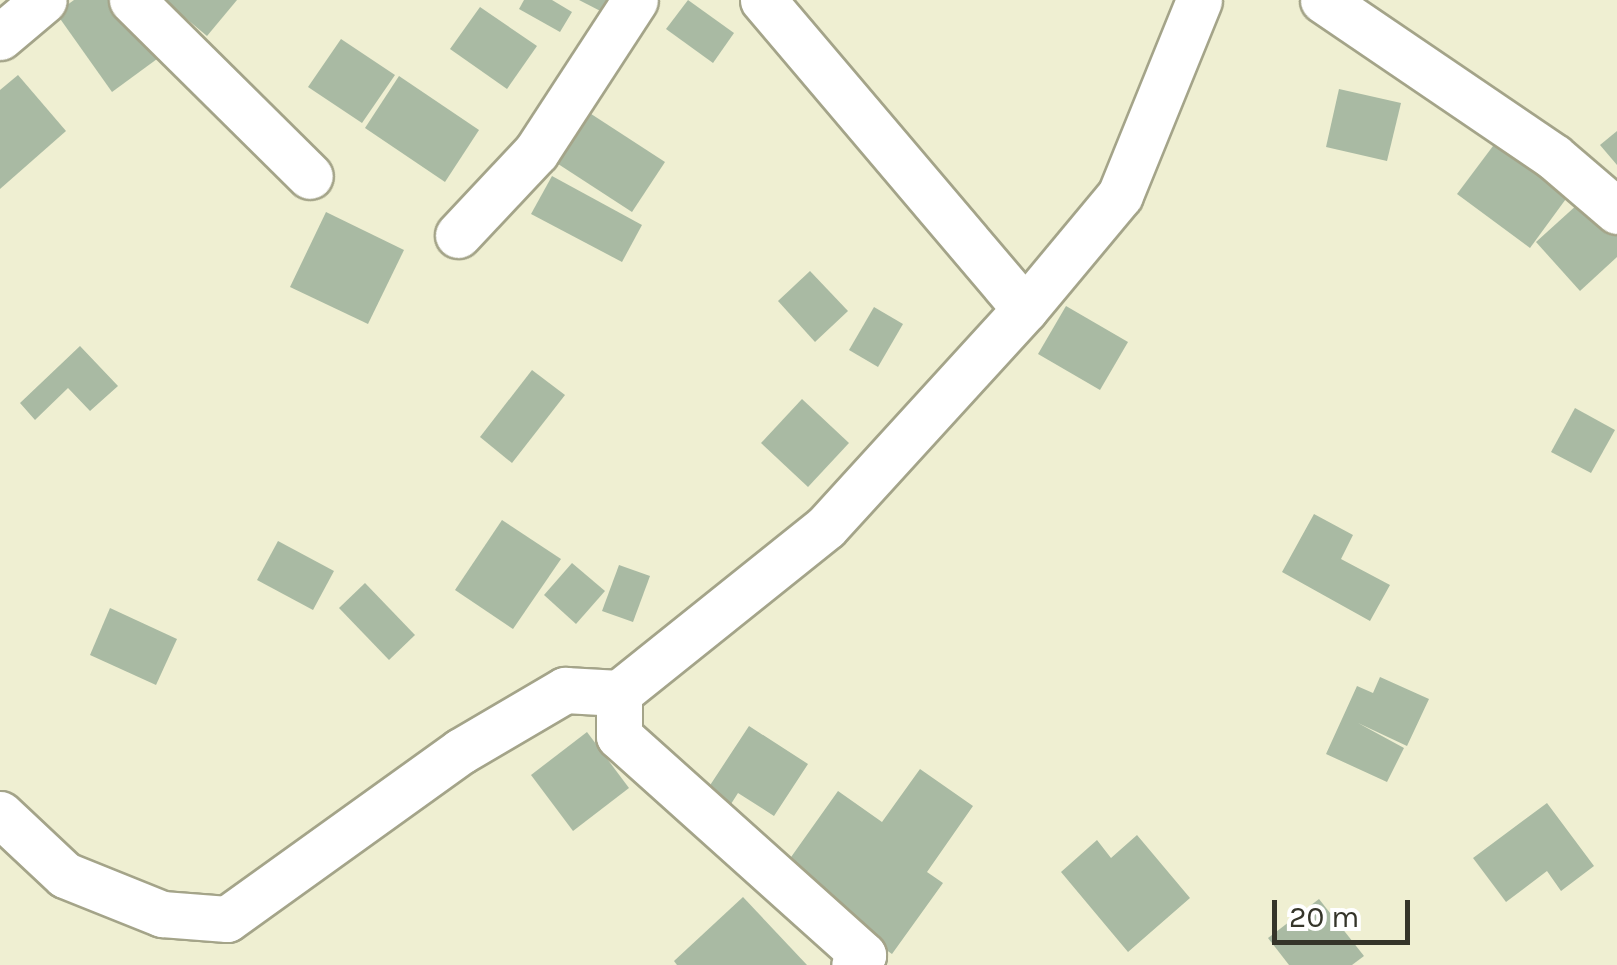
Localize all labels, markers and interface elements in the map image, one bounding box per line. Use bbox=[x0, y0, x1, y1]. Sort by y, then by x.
scale bar bbox=[1277, 880, 1414, 942]
text: 20 m bbox=[1289, 899, 1359, 935]

